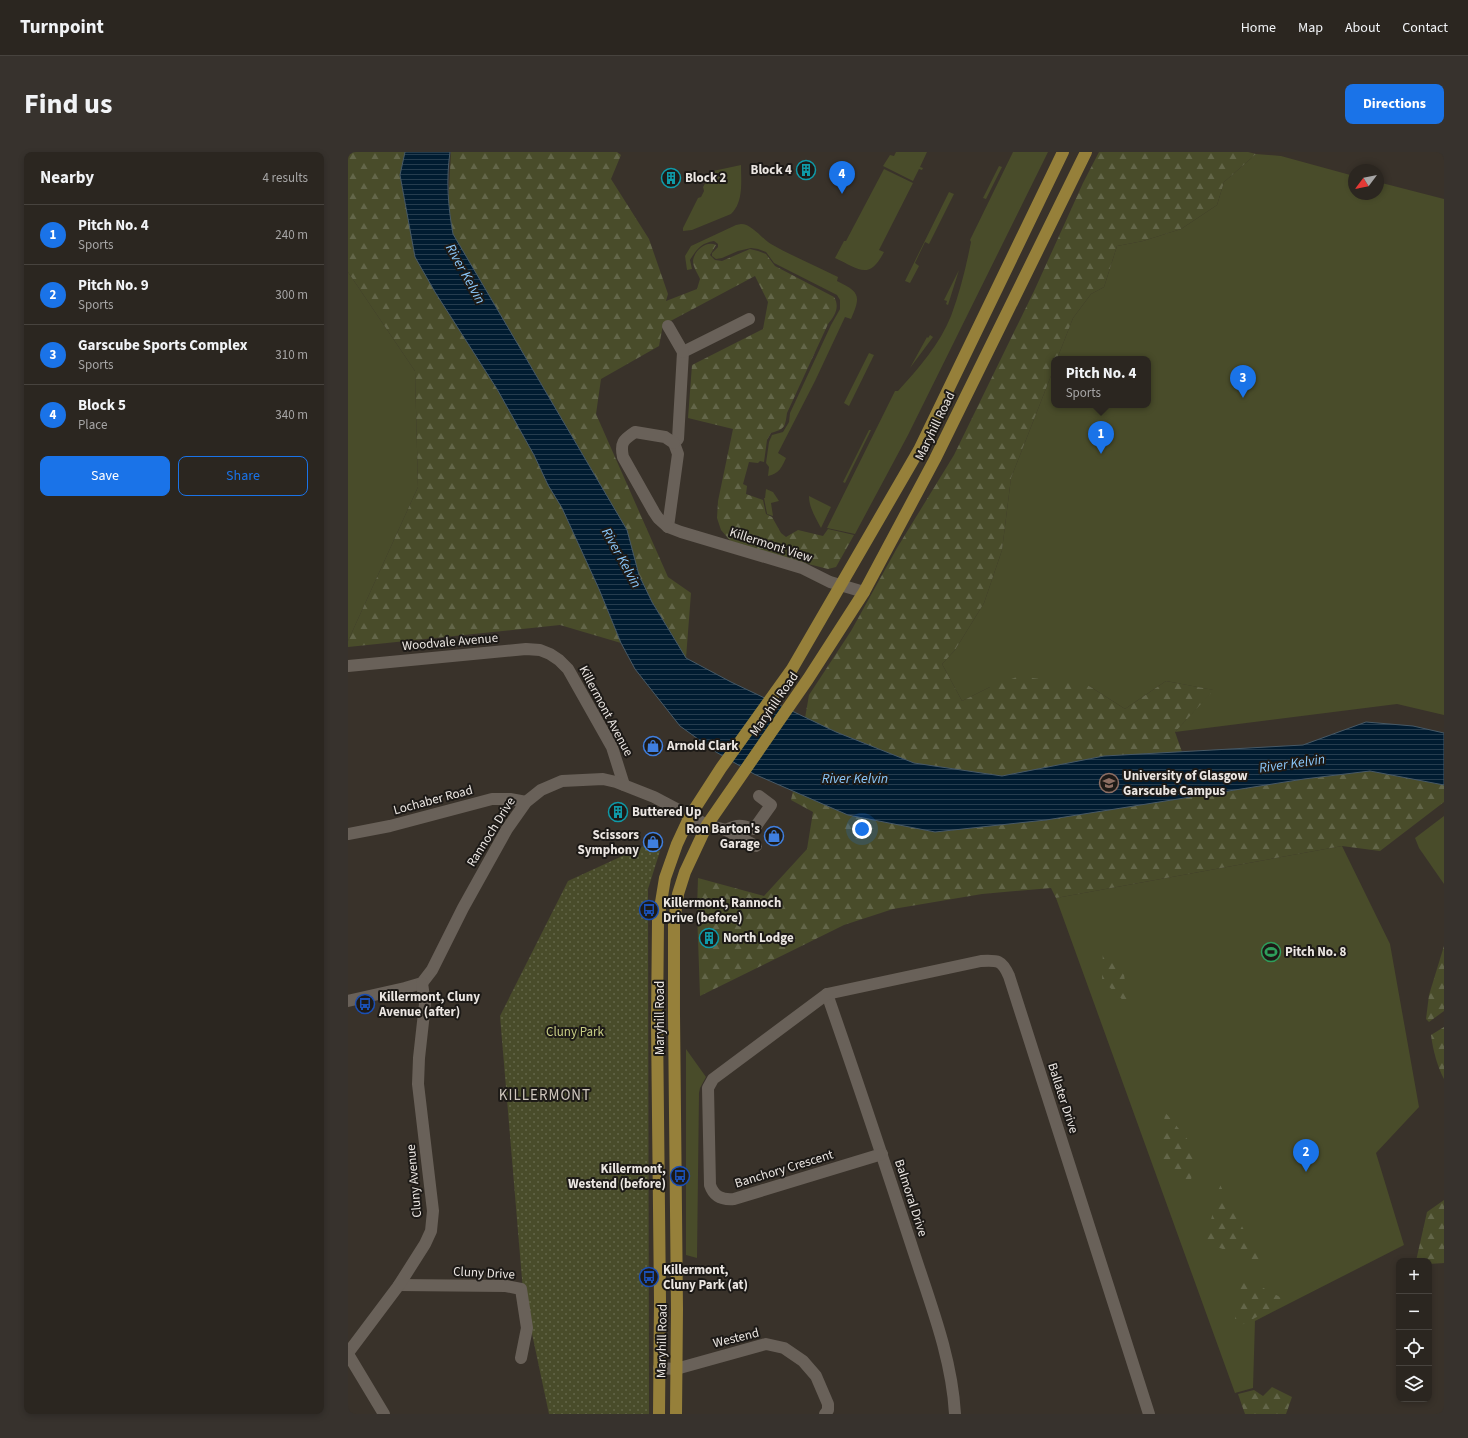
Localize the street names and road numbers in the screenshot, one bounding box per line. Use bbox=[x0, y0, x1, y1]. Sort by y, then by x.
street label: Maryhill Road bbox=[911, 389, 959, 463]
street label: Killermont View bbox=[727, 523, 815, 567]
street label: Woodvale Avenue bbox=[401, 629, 499, 655]
street label: Killermont Avenue bbox=[575, 662, 637, 760]
street label: Maryhill Road bbox=[745, 668, 803, 740]
street label: Lochaber Road bbox=[391, 781, 475, 819]
street label: Rannoch Drive bbox=[462, 794, 520, 870]
street label: Maryhill Road bbox=[651, 981, 669, 1055]
street label: Ballater Drive bbox=[1043, 1060, 1083, 1136]
street label: Cluny Avenue bbox=[402, 1144, 426, 1218]
street label: Banchory Crescent bbox=[733, 1145, 836, 1193]
street label: Balmoral Drive bbox=[890, 1157, 932, 1239]
street label: Cluny Drive bbox=[453, 1262, 515, 1284]
street label: Maryhill Road bbox=[652, 1304, 672, 1378]
street label: Westend bbox=[711, 1324, 761, 1352]

